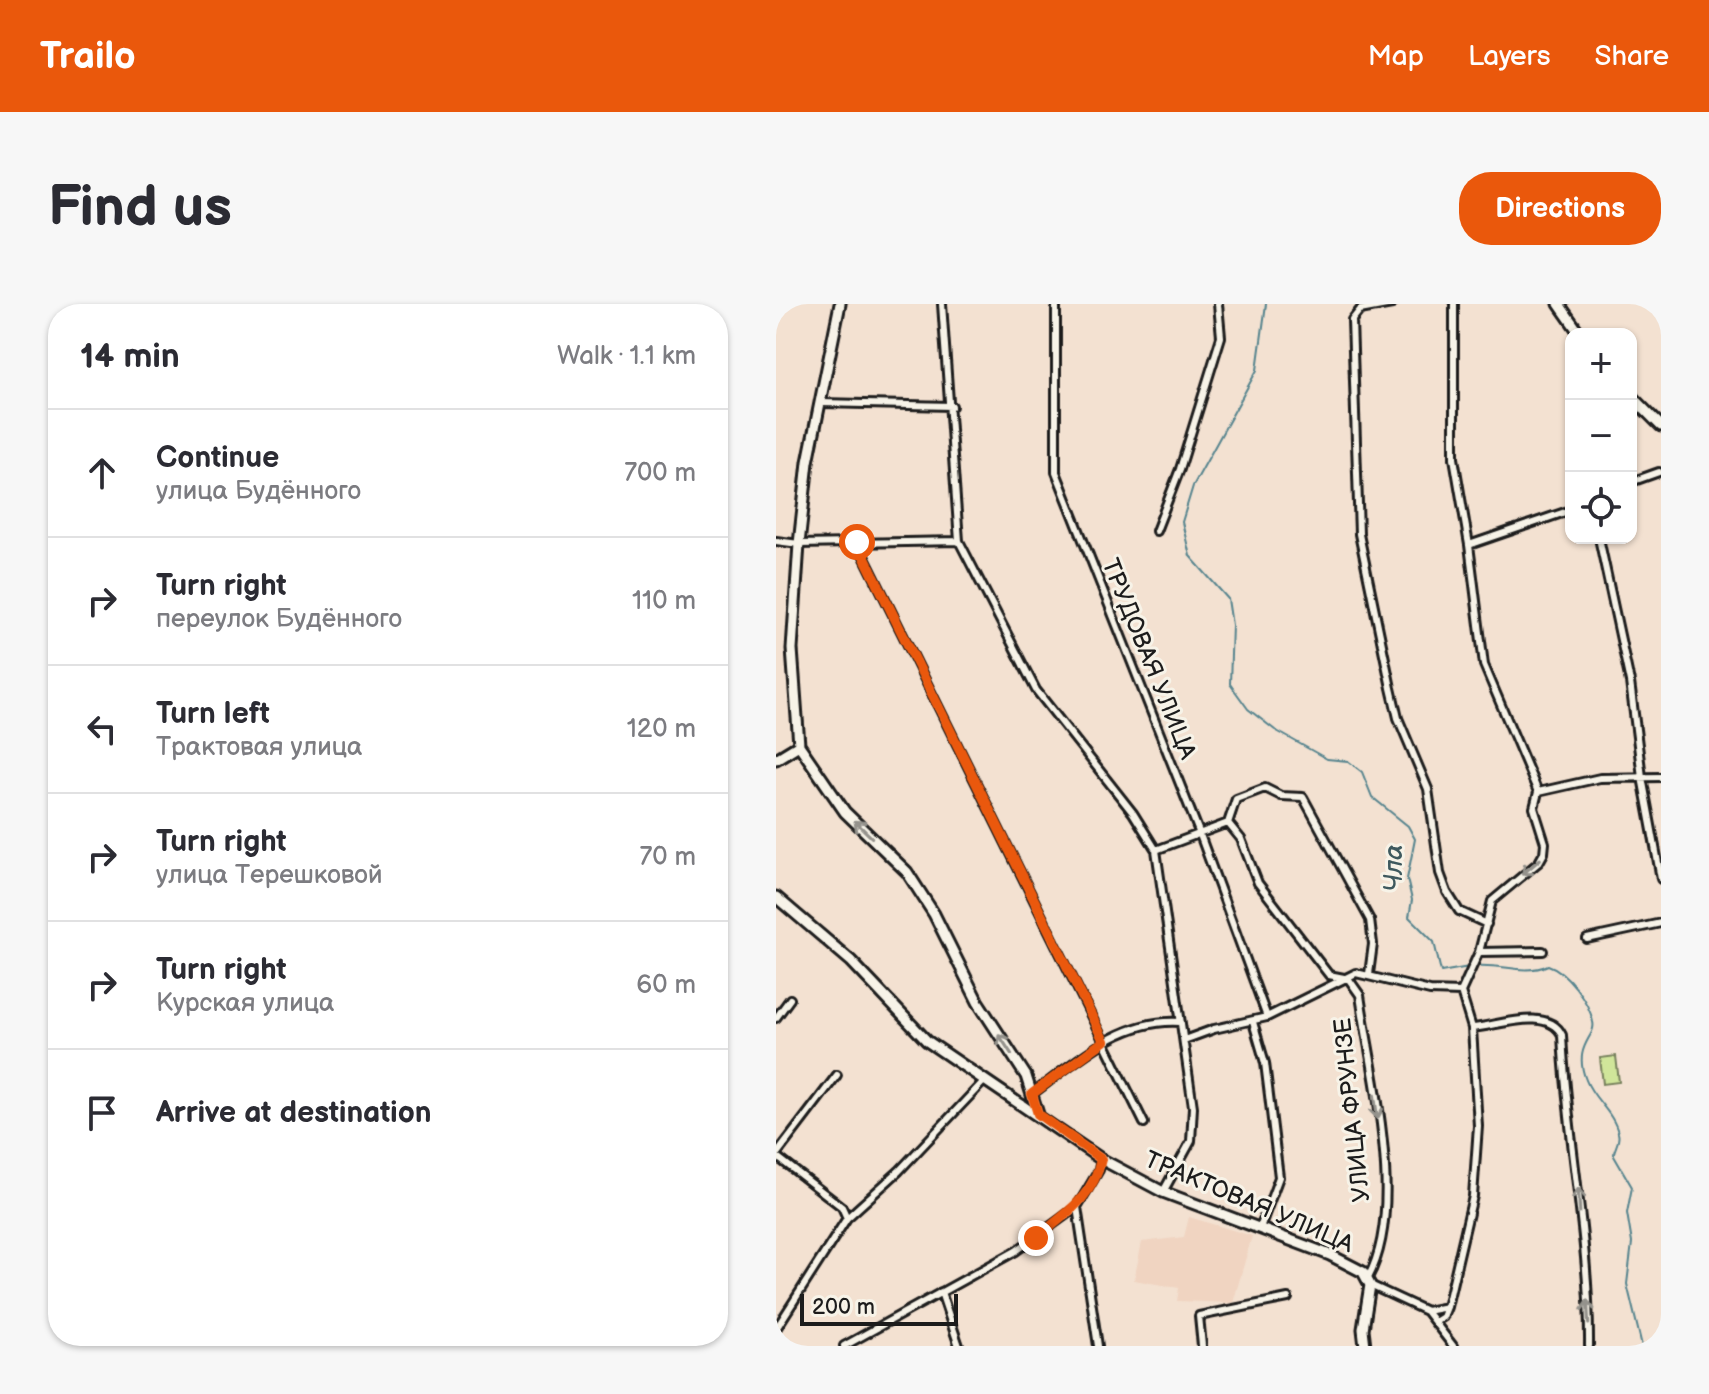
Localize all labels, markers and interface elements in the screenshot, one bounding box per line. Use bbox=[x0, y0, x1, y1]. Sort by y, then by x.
text: Trailo bbox=[40, 34, 136, 79]
text: Map bbox=[1368, 40, 1424, 73]
text: Layers bbox=[1468, 40, 1551, 73]
text: Share bbox=[1595, 40, 1669, 73]
button: Directions bbox=[1459, 172, 1661, 245]
text: Find us bbox=[48, 175, 232, 242]
map controls bbox=[1565, 328, 1637, 544]
button: + bbox=[1565, 328, 1637, 400]
text: 14 min bbox=[80, 336, 180, 377]
text: Walk · 1.1 km bbox=[557, 341, 696, 372]
button: − bbox=[1565, 400, 1637, 472]
text: Continue bbox=[156, 440, 279, 476]
icon: ahead bbox=[80, 451, 124, 495]
text: 700 m bbox=[624, 458, 696, 489]
button: locate bbox=[1565, 472, 1637, 544]
text: улица Будённого bbox=[156, 476, 361, 507]
route start bbox=[839, 524, 875, 560]
street label: ТРУДОВАЯ УЛИЦА bbox=[1096, 555, 1203, 764]
text: Turn right bbox=[156, 568, 287, 604]
icon: right bbox=[80, 579, 124, 623]
text: 110 m bbox=[632, 586, 696, 617]
text: переулок Будённого bbox=[156, 604, 402, 635]
text: Turn left bbox=[156, 696, 270, 732]
icon: left bbox=[80, 707, 124, 751]
text: 120 m bbox=[627, 714, 696, 745]
text: Трактовая улица bbox=[156, 732, 362, 763]
one-way arrow bbox=[854, 820, 873, 839]
text: Turn right bbox=[156, 824, 287, 860]
icon: right bbox=[80, 835, 124, 879]
text: 70 m bbox=[639, 842, 696, 873]
water label: Чла bbox=[1379, 844, 1410, 892]
one-way arrow bbox=[1520, 858, 1541, 876]
text: улица Терешковой bbox=[156, 860, 383, 891]
text: Turn right bbox=[156, 952, 287, 988]
icon: right bbox=[80, 963, 124, 1007]
text: 60 m bbox=[636, 970, 696, 1001]
text: Курская улица bbox=[156, 988, 334, 1019]
street label: УЛИЦА ФРУНЗЕ bbox=[1328, 1016, 1376, 1204]
one-way arrow bbox=[997, 1033, 1013, 1056]
icon: arrive bbox=[80, 1091, 124, 1135]
one-way arrow bbox=[1369, 1094, 1384, 1119]
text: Arrive at destination bbox=[156, 1095, 432, 1131]
street label: ТРАКТОВАЯ УЛИЦА bbox=[1140, 1145, 1358, 1259]
one-way arrow bbox=[1571, 1187, 1586, 1214]
route end bbox=[1018, 1220, 1054, 1256]
scale bar bbox=[800, 1290, 958, 1326]
text: 200 m bbox=[812, 1294, 875, 1321]
one-way arrow bbox=[1581, 1299, 1596, 1326]

